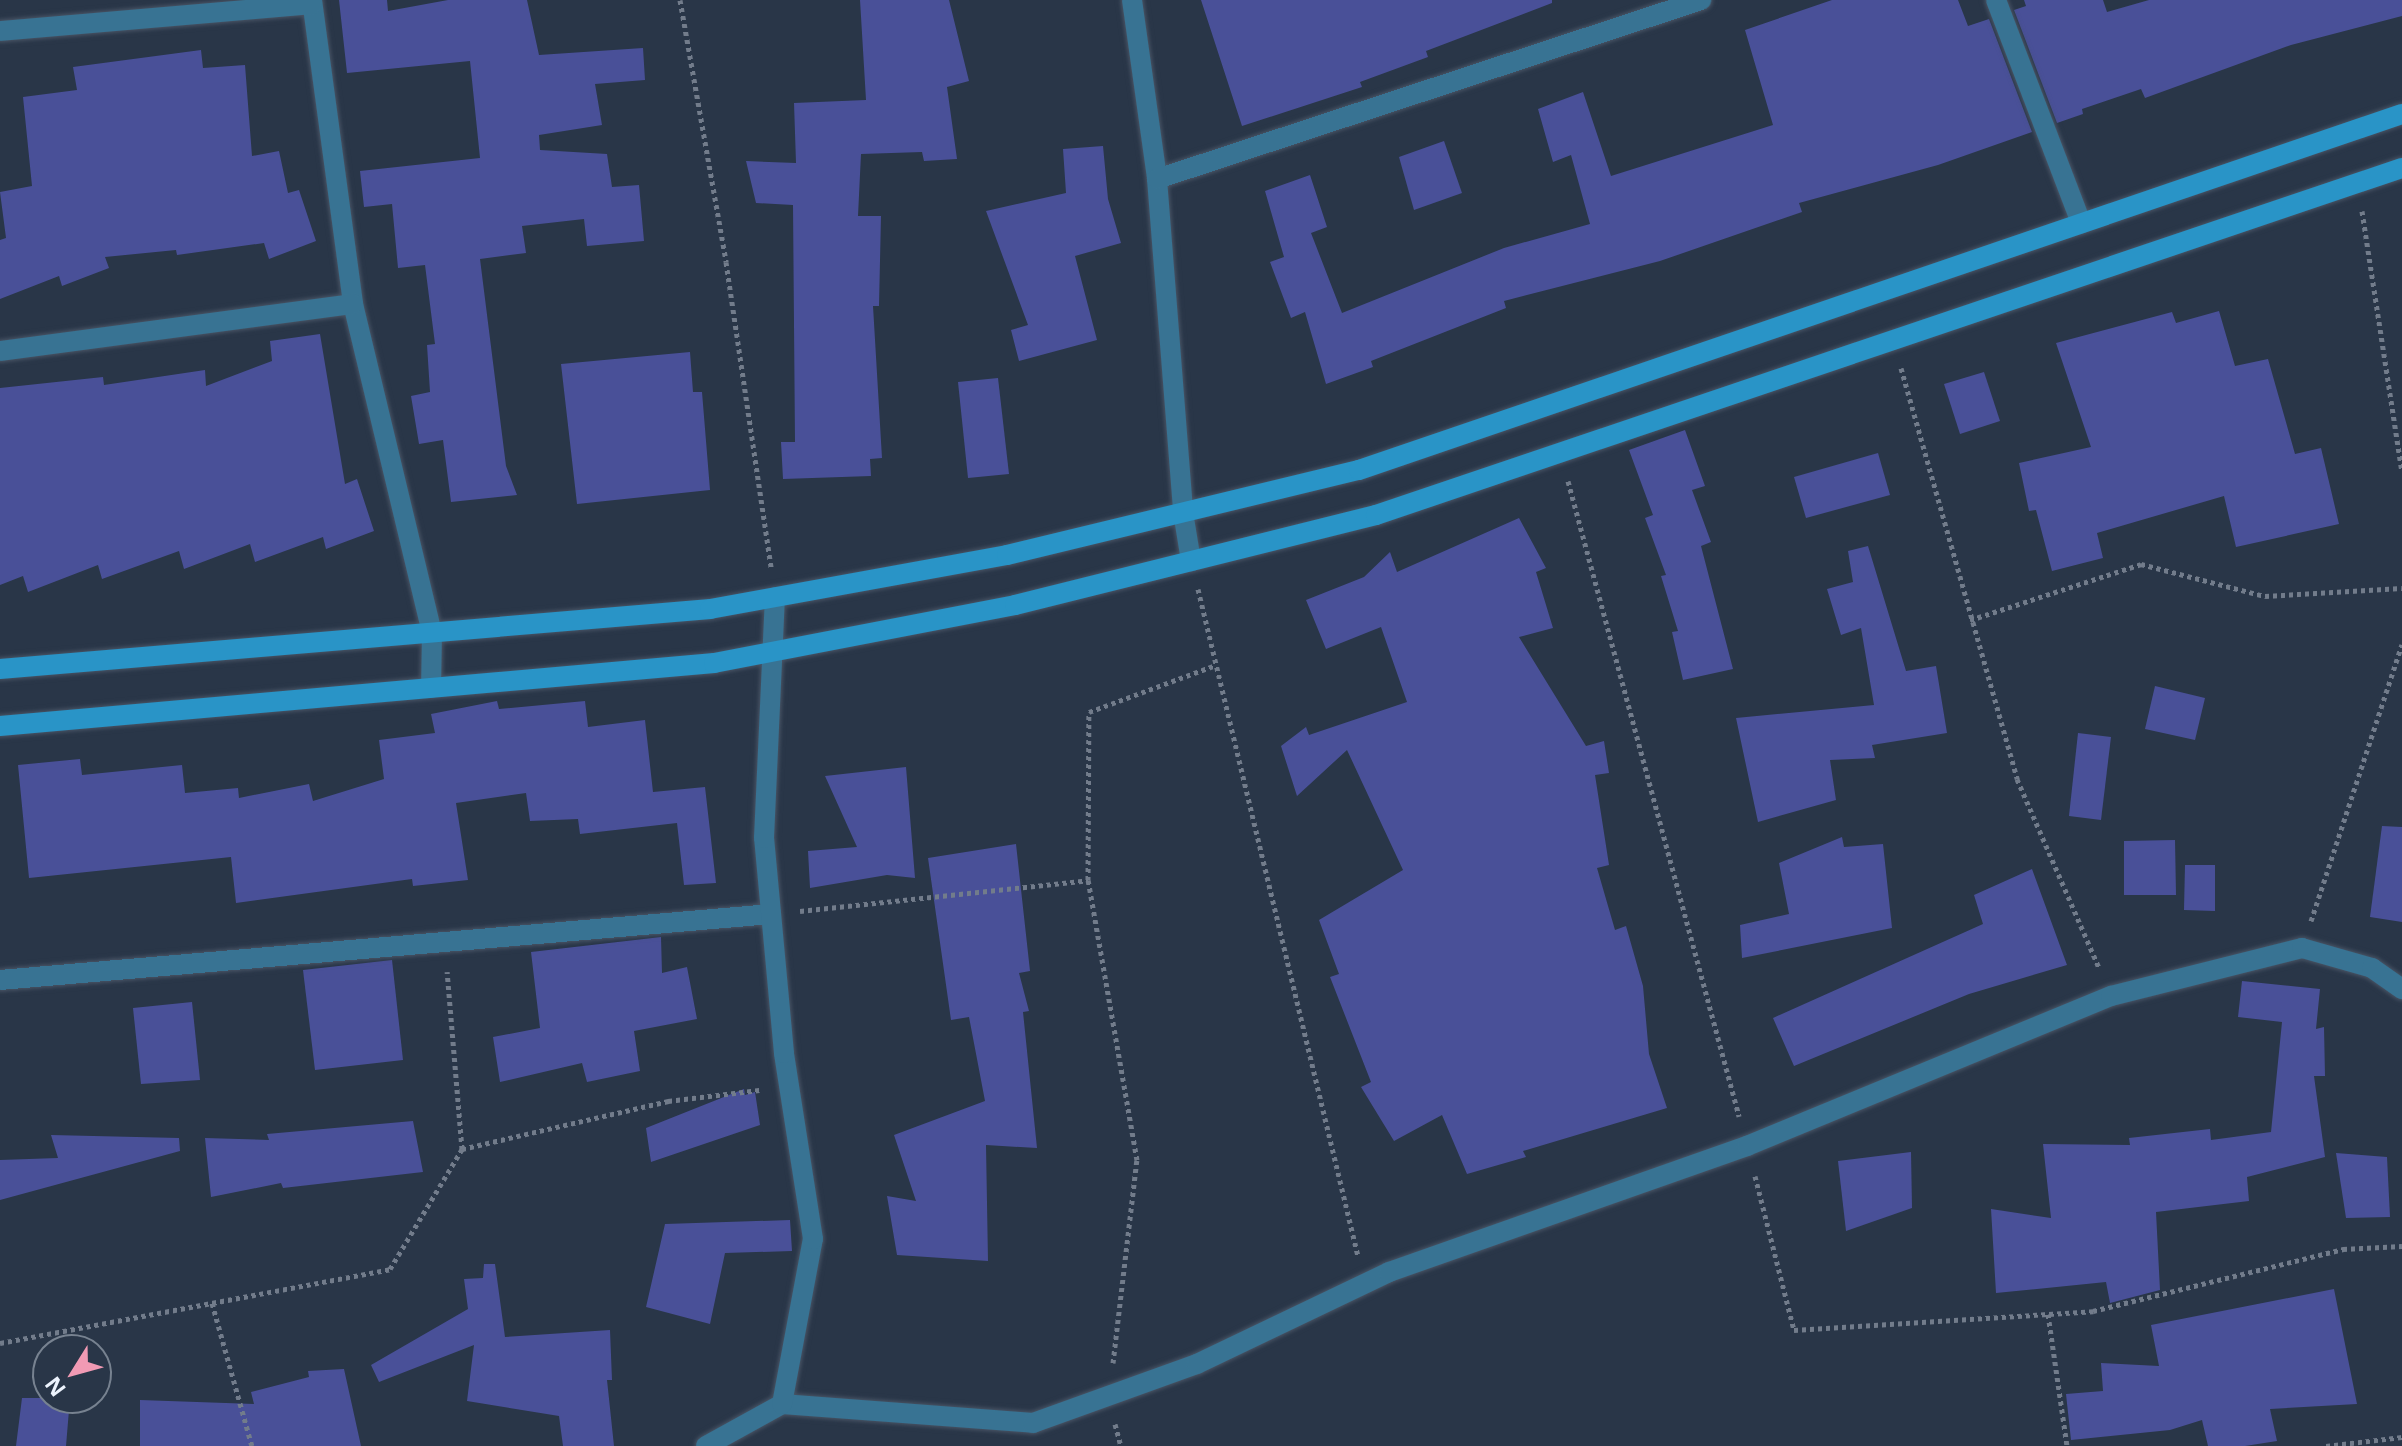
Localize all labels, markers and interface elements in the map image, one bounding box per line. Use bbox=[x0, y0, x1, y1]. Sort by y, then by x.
north arrow bbox=[32, 1334, 112, 1414]
text: N bbox=[37, 1371, 72, 1403]

